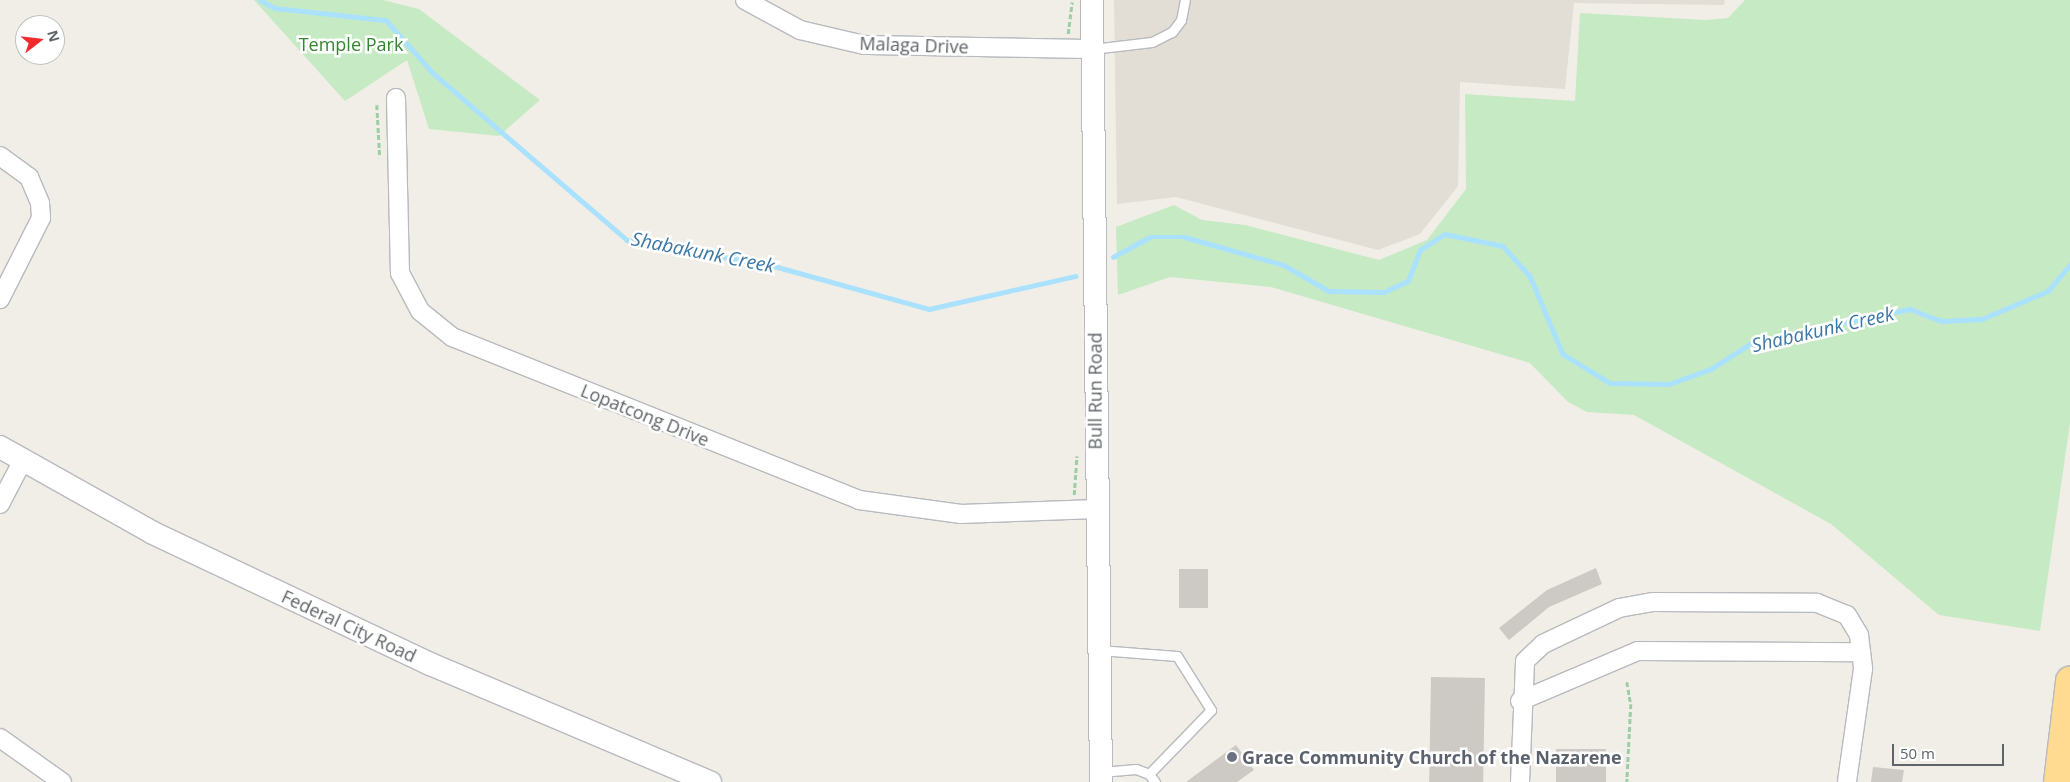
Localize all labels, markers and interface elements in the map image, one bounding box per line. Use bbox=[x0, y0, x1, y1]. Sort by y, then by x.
north arrow bbox=[15, 15, 65, 65]
text: N bbox=[43, 28, 65, 44]
street label: Malaga Drive bbox=[859, 32, 969, 58]
park label: Temple Park bbox=[299, 33, 403, 55]
water label: Shabakunk Creek bbox=[630, 228, 776, 278]
water label: Shabakunk Creek bbox=[1750, 303, 1896, 357]
street label: Bull Run Road bbox=[1084, 332, 1106, 450]
street label: Lopatcong Drive bbox=[578, 379, 712, 451]
street label: Federal City Road bbox=[278, 585, 420, 667]
scale bar bbox=[1895, 734, 2008, 766]
text: 50 m bbox=[1900, 743, 1935, 763]
place label: Grace Community Church of the Nazarene bbox=[1242, 746, 1622, 768]
marker: Grace Community Church of the Nazarene bbox=[1226, 751, 1238, 763]

